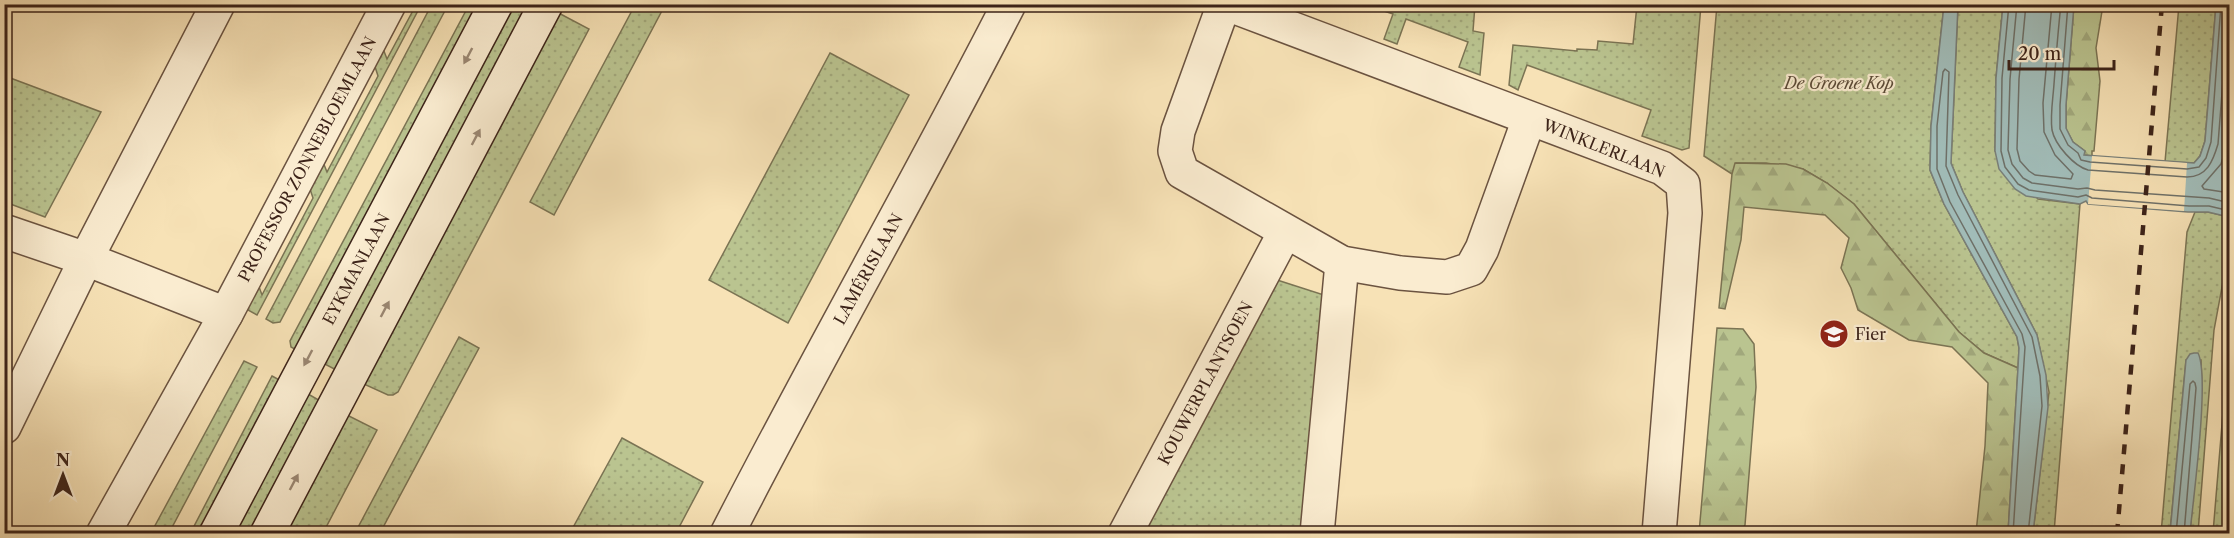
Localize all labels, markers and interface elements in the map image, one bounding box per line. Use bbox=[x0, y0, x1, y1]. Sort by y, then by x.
street label: PROFESSOR ZONNEBLOEMLAAN bbox=[234, 33, 380, 285]
scale bar bbox=[2009, 33, 2114, 71]
text: 20 m bbox=[2018, 43, 2062, 65]
one-way arrow bbox=[463, 48, 473, 65]
park label: De Groene Kop bbox=[1782, 73, 1894, 93]
street label: WINKLERLAAN bbox=[1539, 114, 1668, 182]
one-way arrow bbox=[471, 128, 481, 145]
street label: EYKMANLAAN bbox=[318, 210, 394, 328]
street label: LAMÉRISLAAN bbox=[829, 210, 907, 328]
street label: KOUWERPLANTSOEN bbox=[1153, 298, 1257, 468]
one-way arrow bbox=[380, 301, 390, 318]
school or university icon: Fier bbox=[1818, 318, 1850, 350]
place label: Fier bbox=[1855, 324, 1886, 344]
one-way arrow bbox=[304, 350, 313, 367]
north arrow bbox=[33, 445, 93, 505]
text: N bbox=[56, 450, 70, 470]
one-way arrow bbox=[289, 473, 299, 490]

